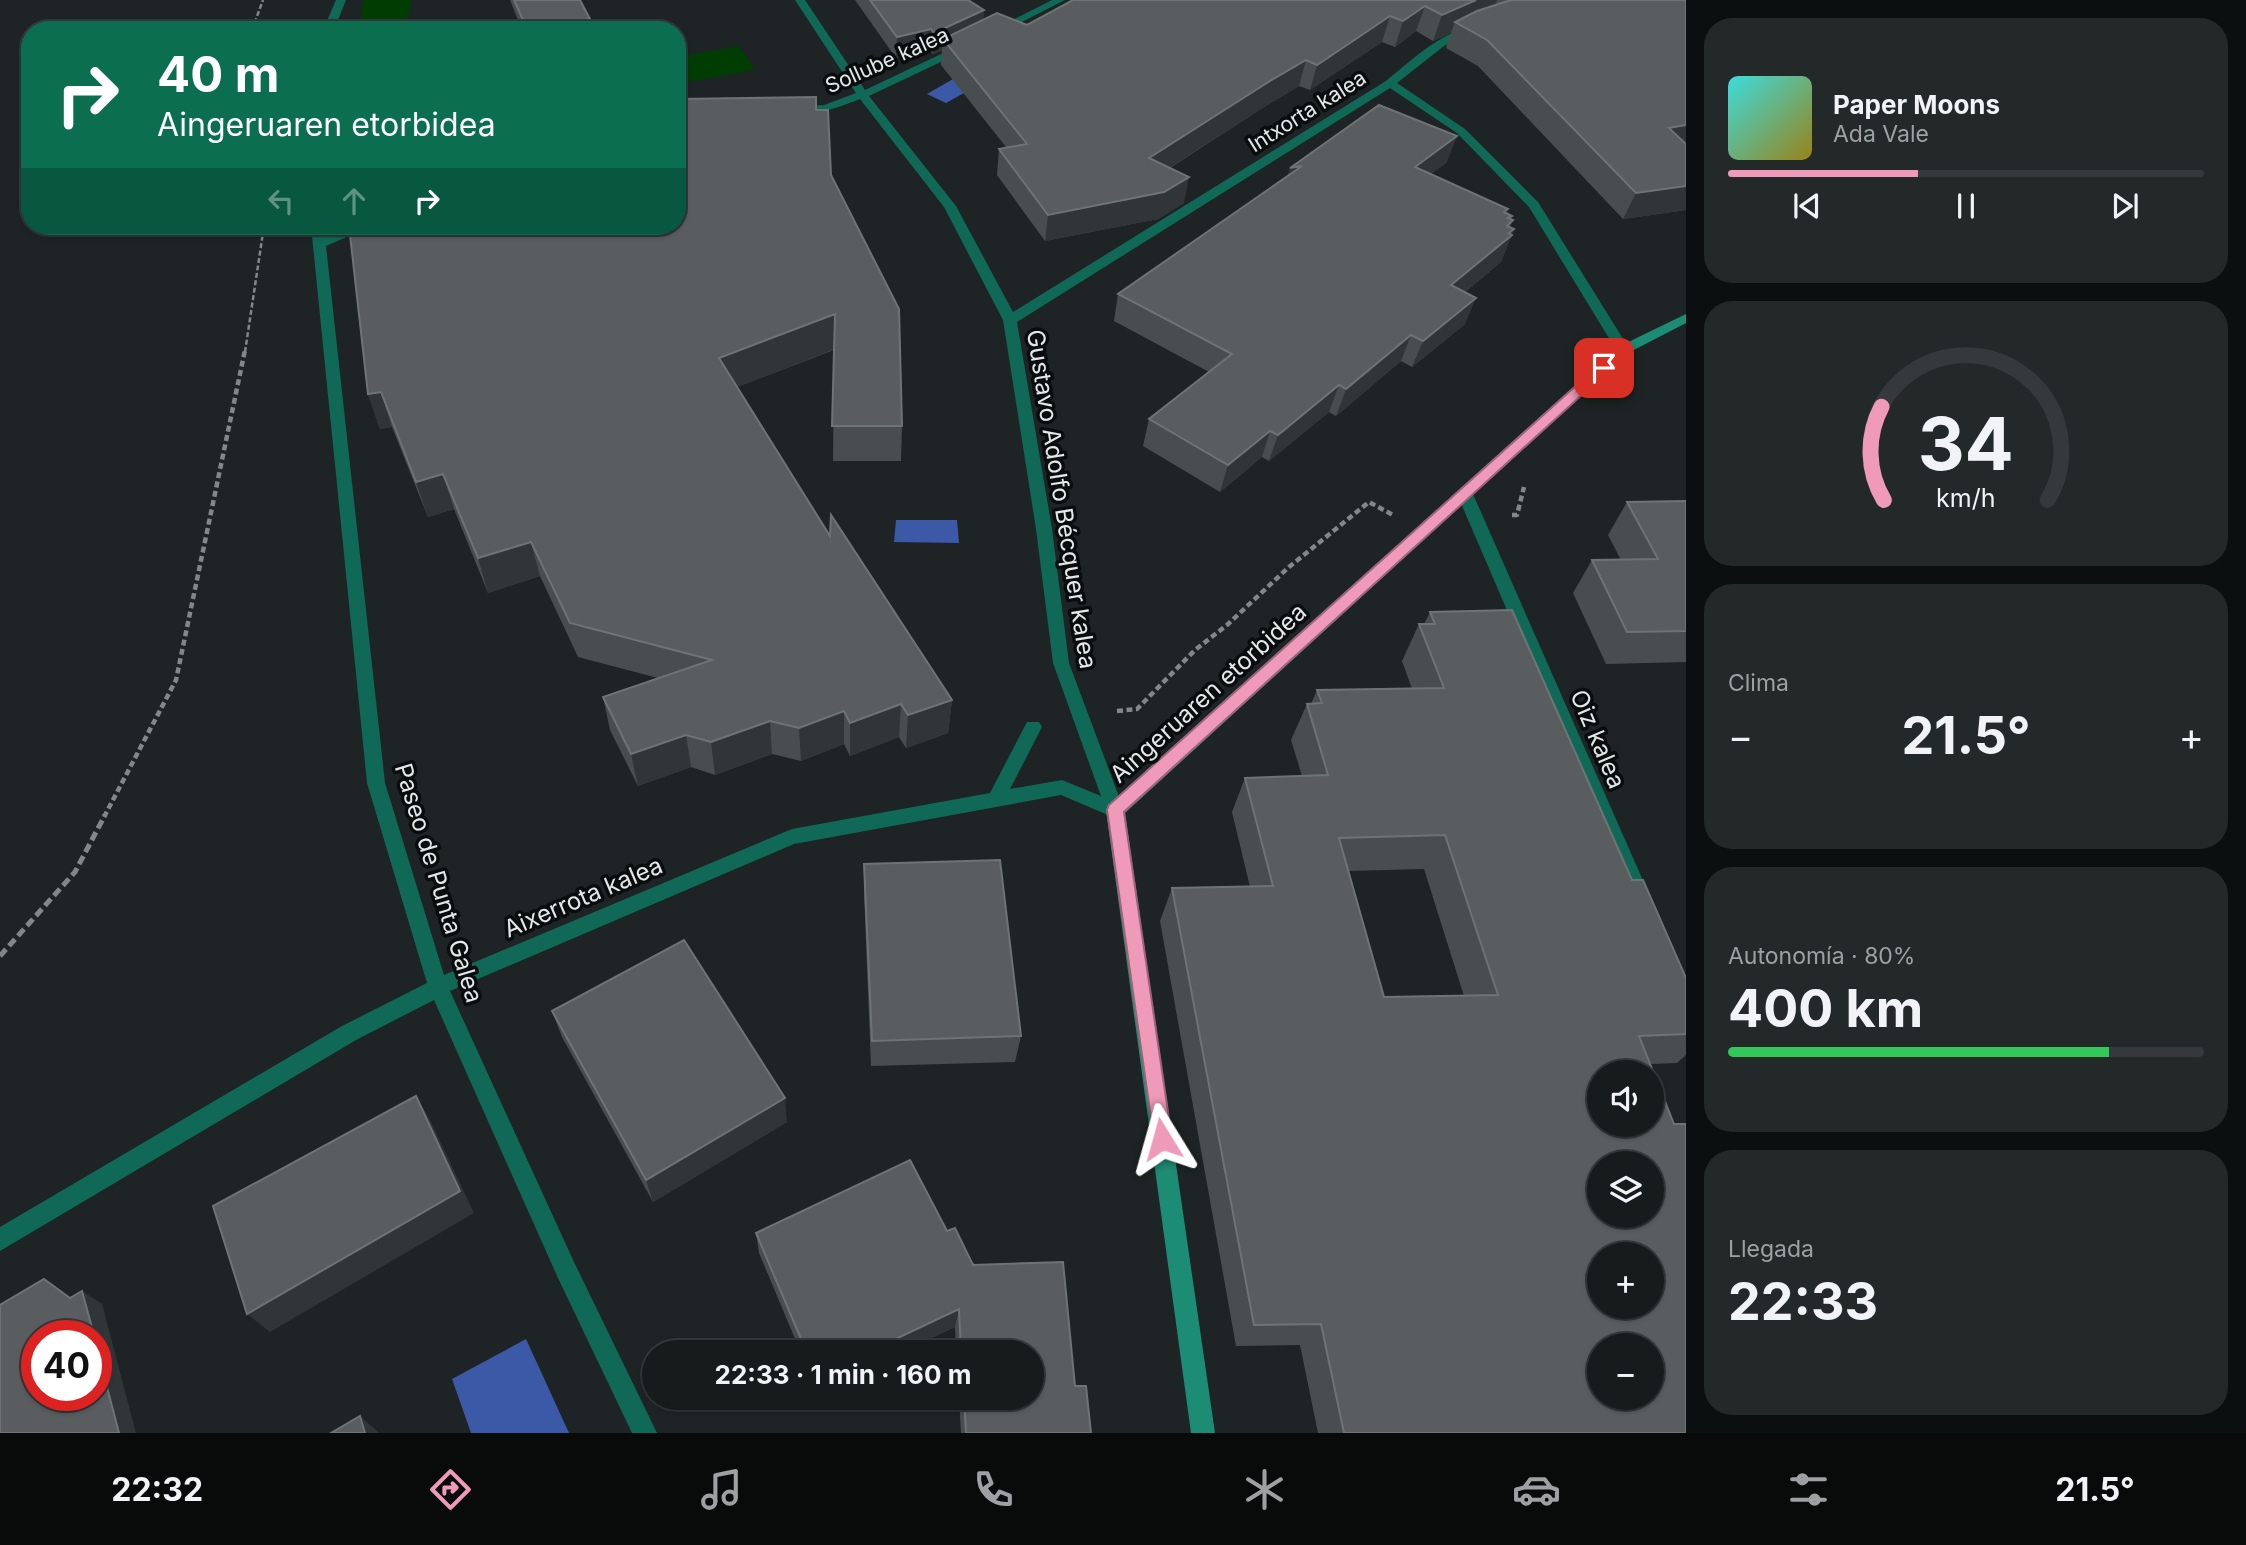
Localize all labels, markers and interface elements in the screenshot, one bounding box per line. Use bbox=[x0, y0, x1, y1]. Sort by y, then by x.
street label: Sollube kalea bbox=[821, 22, 953, 98]
text: 40 m bbox=[157, 45, 280, 104]
icon: right bbox=[42, 49, 133, 140]
street label: Intxorta kalea bbox=[1244, 65, 1370, 157]
text: Paper Moons bbox=[1833, 89, 2000, 120]
text: Aingeruaren etorbidea bbox=[157, 105, 496, 144]
text: Ada Vale bbox=[1833, 120, 1929, 148]
icon: left bbox=[262, 182, 300, 220]
icon: ahead bbox=[335, 182, 373, 220]
icon: right bbox=[408, 182, 446, 220]
icon: previous bbox=[1788, 187, 1826, 225]
icon: pause bbox=[1947, 187, 1985, 225]
icon: next bbox=[2106, 187, 2144, 225]
street label: Gustavo Adolfo Bécquer kalea bbox=[1021, 327, 1103, 671]
pin bbox=[1574, 338, 1634, 398]
icon: arrive bbox=[1585, 349, 1623, 387]
text: 34 bbox=[1918, 399, 2014, 488]
text: km/h bbox=[1936, 482, 1996, 512]
street label: Aingeruaren etorbidea bbox=[1104, 597, 1312, 789]
text: Clima bbox=[1728, 669, 1789, 697]
street label: Oiz kalea bbox=[1564, 685, 1632, 793]
text: 21.5° bbox=[1901, 704, 2031, 767]
text: − bbox=[1728, 713, 1753, 759]
text: + bbox=[2179, 713, 2204, 759]
street label: Paseo de Punta Galea bbox=[389, 760, 489, 1006]
street label: Aixerrota kalea bbox=[499, 850, 667, 944]
text: Autonomía · 80% bbox=[1728, 942, 1915, 970]
text: 400 km bbox=[1728, 977, 1923, 1040]
map controls bbox=[1587, 1060, 1664, 1410]
button: sound bbox=[1587, 1060, 1664, 1137]
position arrow bbox=[1125, 1102, 1199, 1176]
button: layers bbox=[1587, 1151, 1664, 1228]
text: Llegada bbox=[1728, 1235, 1814, 1263]
button: + bbox=[1587, 1242, 1664, 1319]
text: 22:33 bbox=[1728, 1270, 1878, 1333]
speed limit sign: 40 bbox=[21, 1320, 112, 1411]
button: − bbox=[1587, 1333, 1664, 1410]
text: 22:33 · 1 min · 160 m bbox=[715, 1359, 971, 1390]
icon: directions bbox=[426, 1465, 475, 1514]
icon: music bbox=[697, 1465, 746, 1514]
icon: phone bbox=[969, 1465, 1018, 1514]
icon: climate bbox=[1240, 1465, 1289, 1514]
icon: car bbox=[1512, 1465, 1561, 1514]
icon: filters bbox=[1784, 1465, 1833, 1514]
text: 22:32 bbox=[111, 1470, 203, 1509]
text: 21.5° bbox=[2055, 1470, 2135, 1509]

